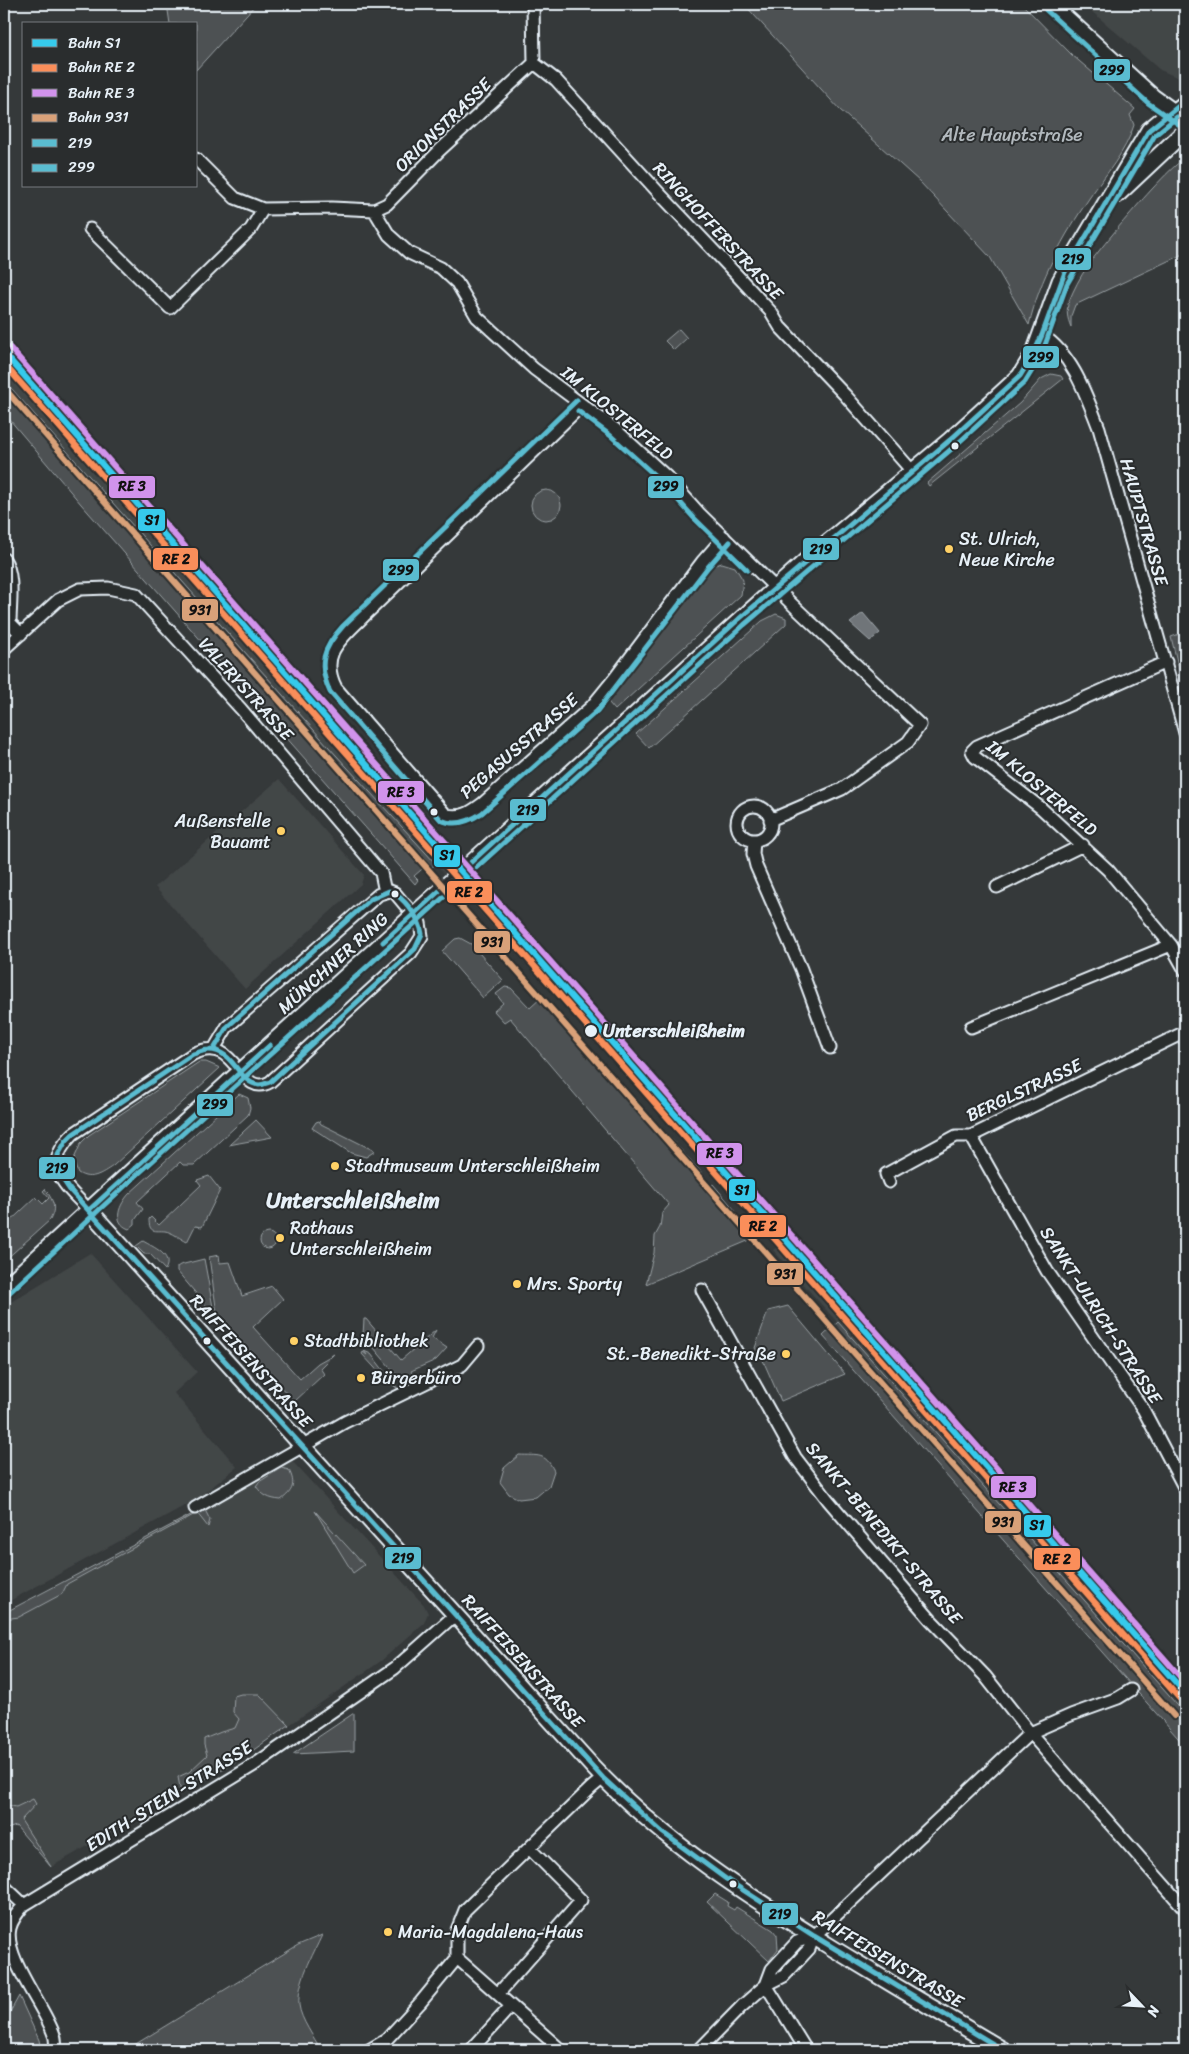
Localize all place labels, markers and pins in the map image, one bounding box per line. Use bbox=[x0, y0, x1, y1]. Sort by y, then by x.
unlabelled marker bbox=[950, 441, 960, 451]
place label: St. Ulrich, Neue Kirche bbox=[959, 523, 1055, 576]
marker: St. Ulrich, Neue Kirche bbox=[943, 543, 955, 555]
place label: Außenstelle Bauamt bbox=[173, 805, 271, 858]
unlabelled marker bbox=[429, 807, 439, 817]
marker: Außenstelle Bauamt bbox=[275, 825, 287, 837]
unlabelled marker bbox=[390, 889, 400, 899]
place label: Unterschleißheim bbox=[603, 1015, 745, 1047]
marker: Unterschleißheim bbox=[583, 1023, 599, 1039]
place label: Stadtmuseum Unterschleißheim bbox=[345, 1150, 600, 1182]
marker: Stadtmuseum Unterschleißheim bbox=[329, 1160, 341, 1172]
place label: Rathaus Unterschleißheim bbox=[290, 1212, 432, 1265]
marker: Rathaus Unterschleißheim bbox=[274, 1232, 286, 1244]
place label: Mrs. Sporty bbox=[527, 1268, 623, 1300]
marker: Mrs. Sporty bbox=[511, 1278, 523, 1290]
place label: Stadtbibliothek bbox=[304, 1325, 429, 1357]
marker: Stadtbibliothek bbox=[288, 1335, 300, 1347]
unlabelled marker bbox=[202, 1336, 212, 1346]
place label: St.-Benedikt-Straße bbox=[606, 1338, 776, 1370]
marker: St.-Benedikt-Straße bbox=[780, 1348, 792, 1360]
place label: Bürgerbüro bbox=[371, 1362, 461, 1394]
marker: Bürgerbüro bbox=[355, 1372, 367, 1384]
unlabelled marker bbox=[728, 1879, 738, 1889]
place label: Maria-Magdalena-Haus bbox=[398, 1916, 584, 1948]
marker: Maria-Magdalena-Haus bbox=[382, 1926, 394, 1938]

